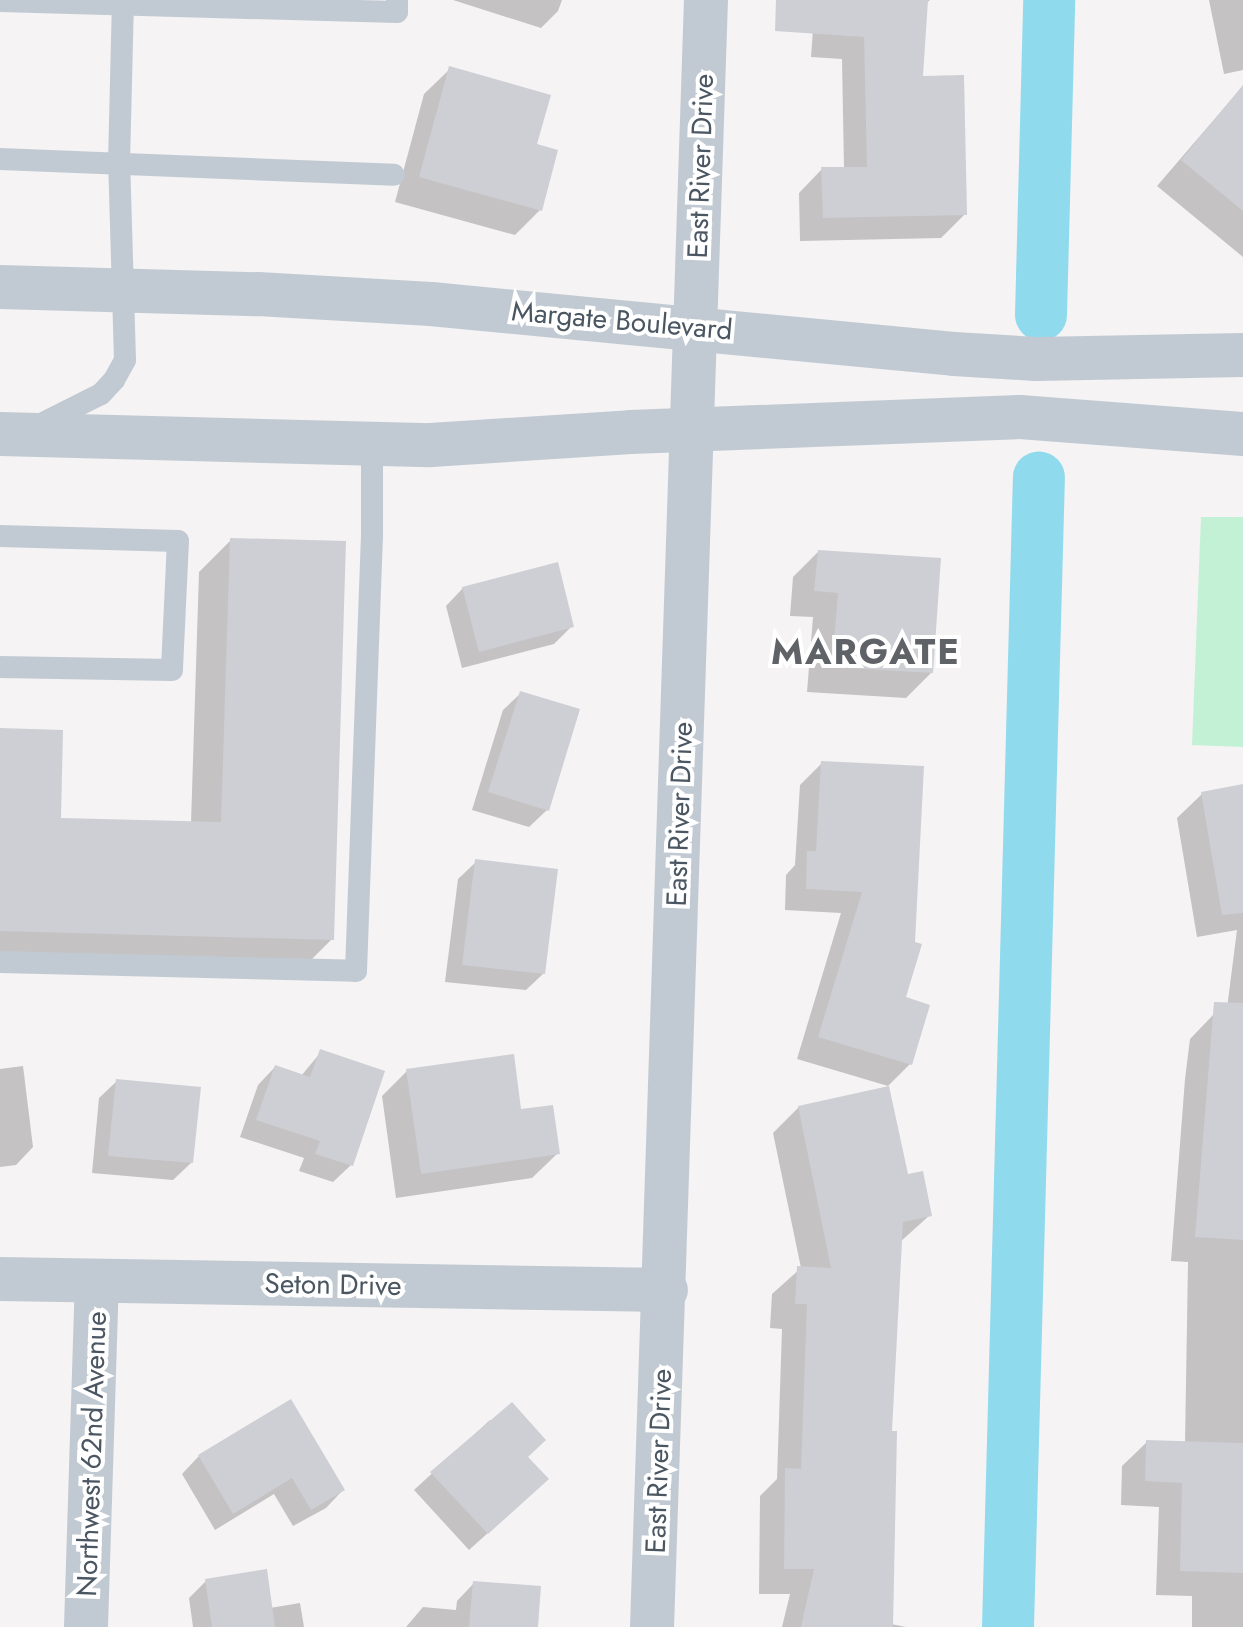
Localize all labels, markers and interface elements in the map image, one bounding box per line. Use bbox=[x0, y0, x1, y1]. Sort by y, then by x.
street label: East River Drive bbox=[681, 73, 721, 259]
street label: Margate Boulevard bbox=[510, 295, 734, 347]
district label: MARGATE bbox=[771, 630, 961, 674]
street label: East River Drive bbox=[660, 721, 700, 907]
street label: Seton Drive bbox=[264, 1267, 402, 1303]
street label: Northwest 62nd Avenue bbox=[70, 1311, 114, 1597]
street label: East River Drive bbox=[639, 1368, 679, 1554]

